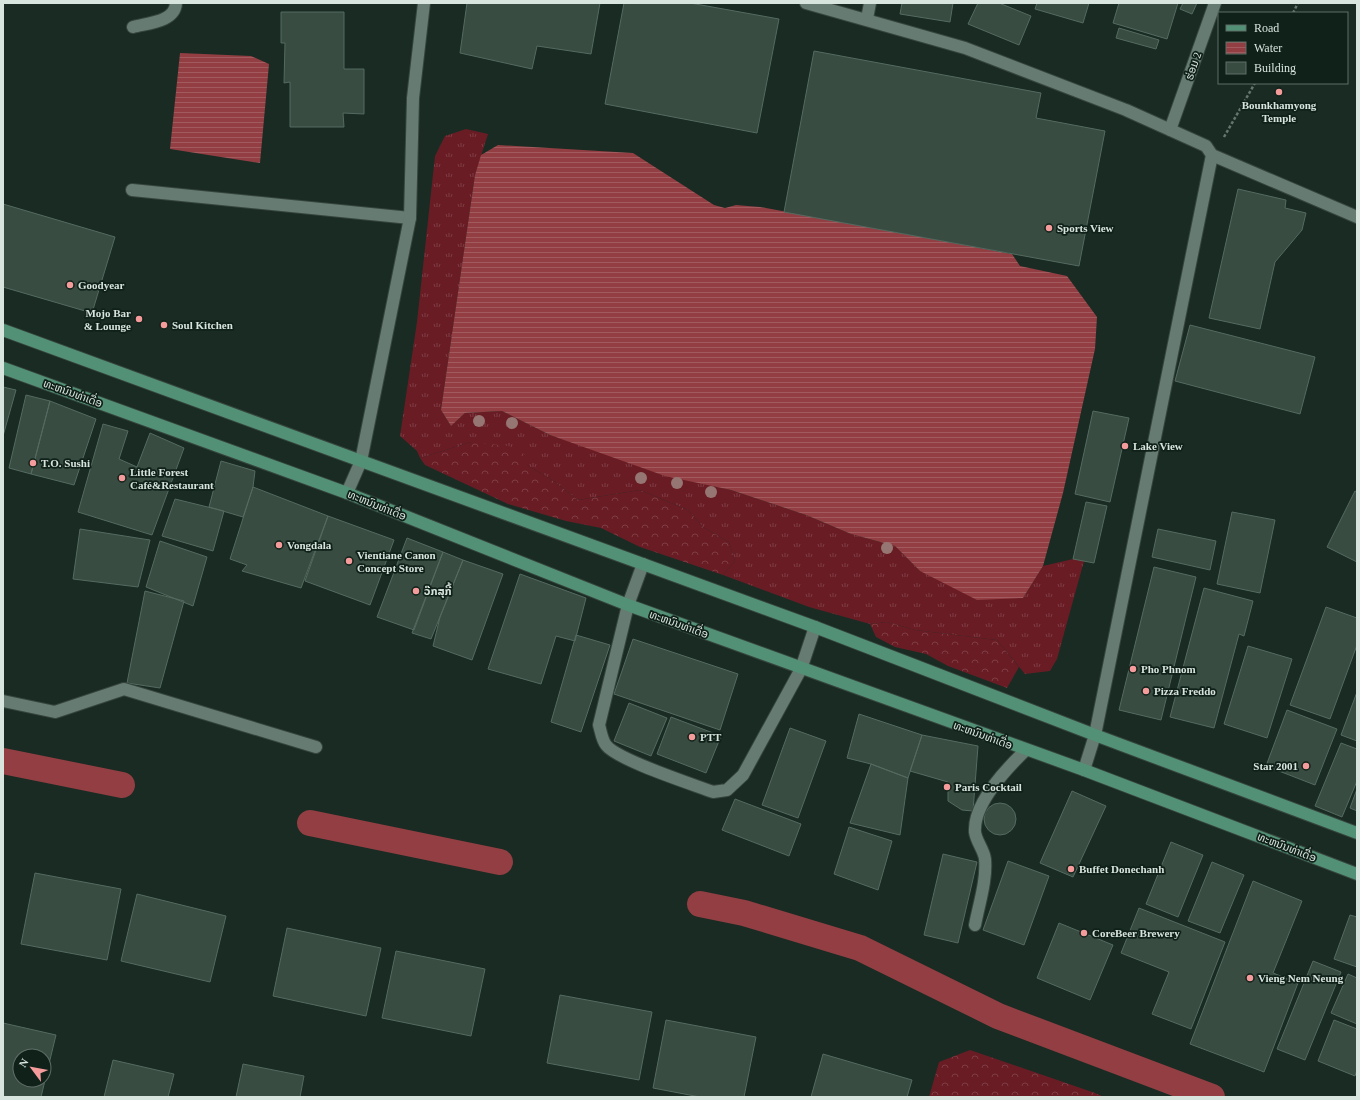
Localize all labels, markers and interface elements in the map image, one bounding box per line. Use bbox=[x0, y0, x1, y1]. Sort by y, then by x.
legend bbox=[1218, 12, 1348, 84]
text: Road bbox=[1254, 21, 1279, 35]
text: Water bbox=[1254, 41, 1282, 55]
street label: ຮ່ອມ 2 bbox=[1183, 51, 1203, 81]
text: Building bbox=[1254, 61, 1296, 75]
marker: Bounkhamyong Temple bbox=[1274, 87, 1284, 97]
place label: Bounkhamyong Temple bbox=[1242, 99, 1317, 124]
place label: Sports View bbox=[1057, 222, 1114, 234]
marker: Sports View bbox=[1044, 223, 1054, 233]
place label: Goodyear bbox=[78, 279, 125, 291]
marker: Goodyear bbox=[65, 280, 75, 290]
place label: Mojo Bar & Lounge bbox=[84, 307, 131, 332]
marker: Mojo Bar & Lounge bbox=[134, 314, 144, 324]
place label: Soul Kitchen bbox=[172, 319, 233, 331]
marker: Soul Kitchen bbox=[159, 320, 169, 330]
street label: ທະຫນົນທ່າເດື່ອ bbox=[42, 375, 105, 409]
place label: Lake View bbox=[1133, 440, 1183, 452]
marker: Lake View bbox=[1120, 441, 1130, 451]
place label: T.O. Sushi bbox=[41, 457, 90, 469]
marker: T.O. Sushi bbox=[28, 458, 38, 468]
place label: Little Forest Café&Restaurant bbox=[130, 466, 214, 491]
marker: Little Forest Café&Restaurant bbox=[117, 473, 127, 483]
street label: ທະຫນົນທ່າເດື່ອ bbox=[346, 486, 409, 522]
place label: Vongdala bbox=[287, 539, 332, 551]
marker: Vongdala bbox=[274, 540, 284, 550]
place label: Vientiane Canon Concept Store bbox=[357, 549, 436, 574]
marker: Vientiane Canon Concept Store bbox=[344, 556, 354, 566]
place label: ວ໊ກສຸກີ້ bbox=[424, 582, 452, 598]
marker: ວ໊ກສຸກີ້ bbox=[411, 586, 421, 596]
street label: ທະຫນົນທ່າເດື່ອ bbox=[648, 606, 711, 640]
place label: Pho Phnom bbox=[1141, 663, 1196, 675]
marker: Pho Phnom bbox=[1128, 664, 1138, 674]
place label: Pizza Freddo bbox=[1154, 685, 1216, 697]
marker: Pizza Freddo bbox=[1141, 686, 1151, 696]
street label: ທະຫນົນທ່າເດື່ອ bbox=[952, 717, 1015, 751]
place label: PTT bbox=[700, 731, 722, 743]
marker: PTT bbox=[687, 732, 697, 742]
place label: Star 2001 bbox=[1253, 760, 1298, 772]
marker: Star 2001 bbox=[1301, 761, 1311, 771]
place label: Paris Cocktail bbox=[955, 781, 1022, 793]
marker: Paris Cocktail bbox=[942, 782, 952, 792]
street label: ທະຫນົນທ່າເດື່ອ bbox=[1256, 828, 1319, 864]
place label: Buffet Donechanh bbox=[1079, 863, 1164, 875]
marker: Buffet Donechanh bbox=[1066, 864, 1076, 874]
place label: CoreBeer Brewery bbox=[1092, 927, 1180, 939]
marker: CoreBeer Brewery bbox=[1079, 928, 1089, 938]
place label: Vieng Nem Neung bbox=[1258, 972, 1344, 984]
marker: Vieng Nem Neung bbox=[1245, 973, 1255, 983]
north arrow bbox=[12, 1048, 52, 1088]
text: N bbox=[16, 1056, 31, 1069]

